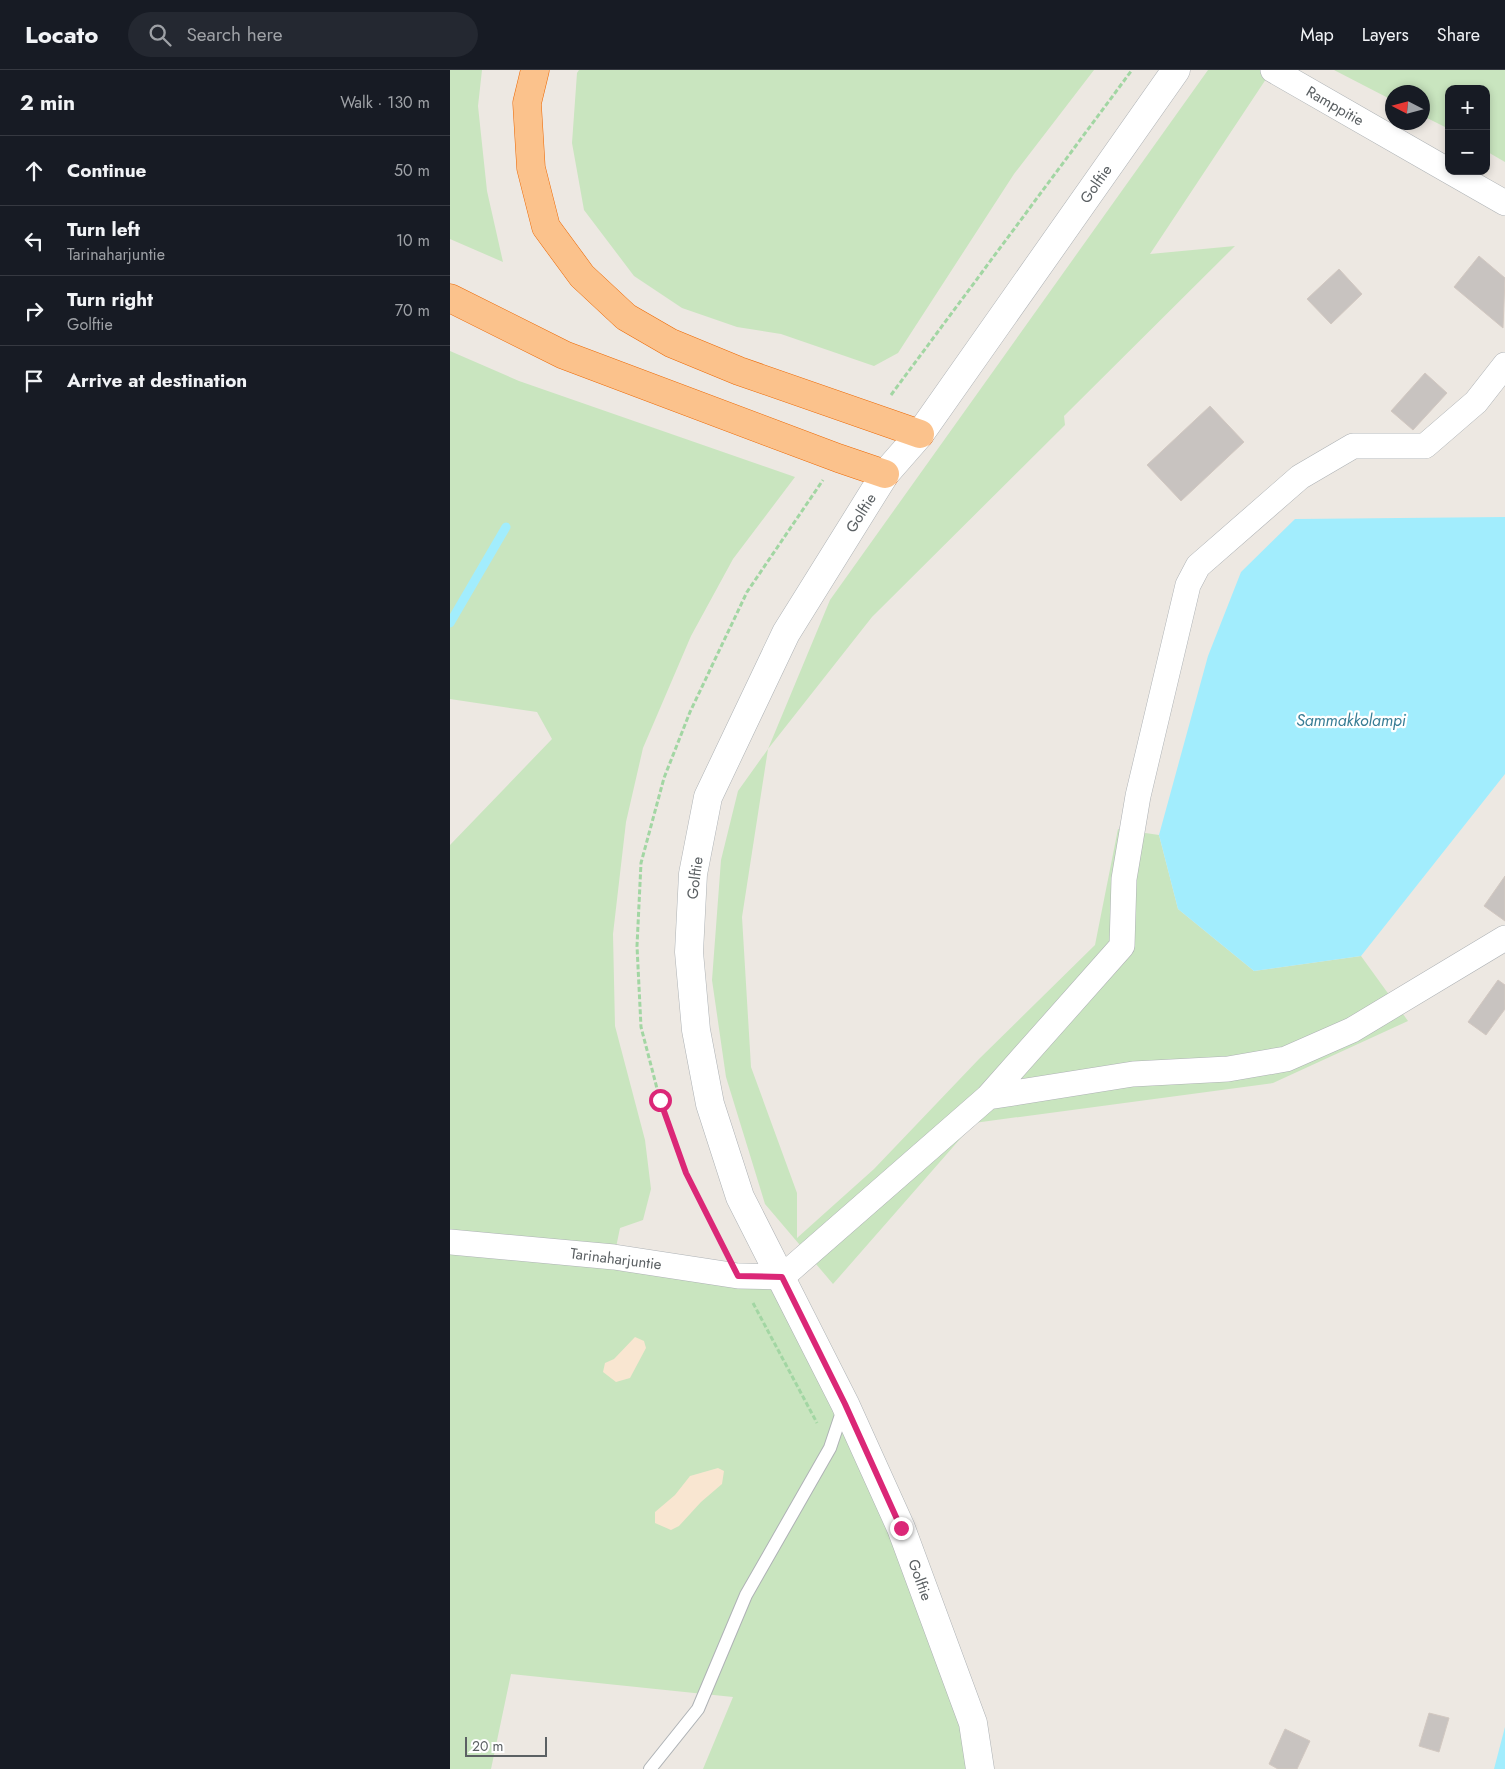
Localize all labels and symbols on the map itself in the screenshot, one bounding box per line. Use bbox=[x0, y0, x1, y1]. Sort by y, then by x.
street label: Ramppitie bbox=[1302, 81, 1368, 132]
north arrow bbox=[1385, 85, 1430, 130]
street label: Golftie bbox=[1075, 160, 1117, 208]
street label: Golftie bbox=[840, 489, 882, 537]
water label: Sammakkolampi bbox=[1296, 709, 1407, 732]
street label: Golftie bbox=[681, 855, 709, 901]
route start bbox=[649, 1089, 672, 1112]
street label: Tarinaharjuntie bbox=[569, 1242, 663, 1276]
route end bbox=[890, 1517, 913, 1540]
street label: Golftie bbox=[902, 1556, 938, 1604]
scale bar bbox=[465, 1734, 548, 1757]

